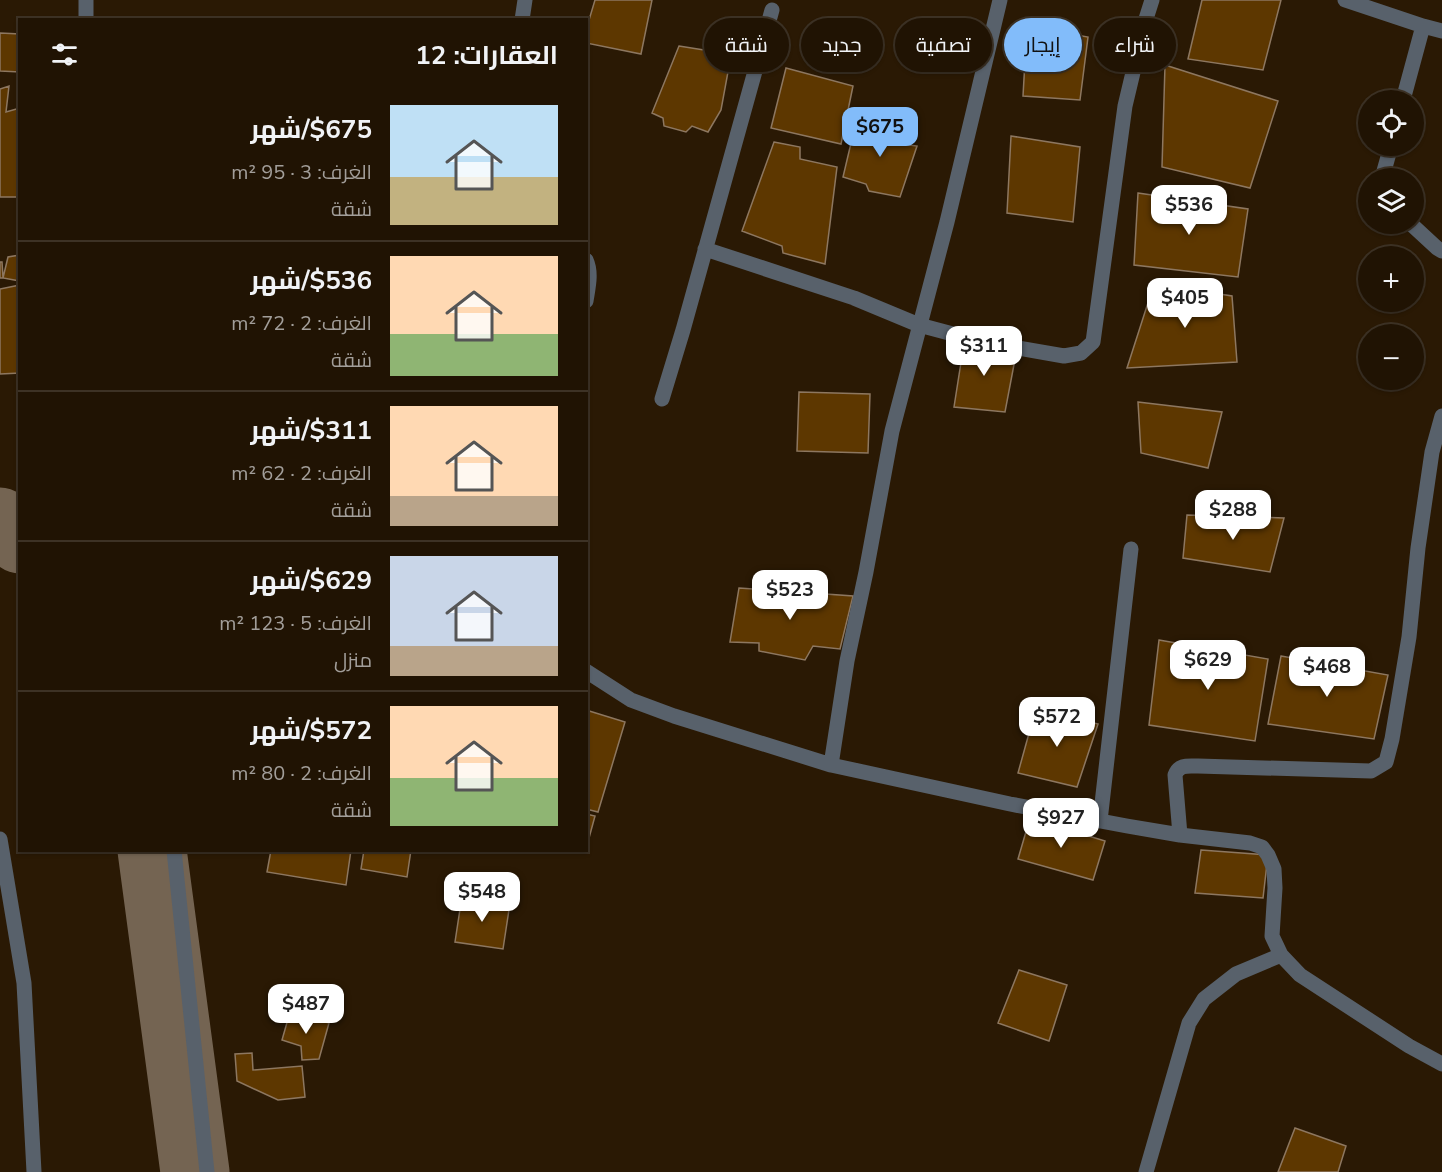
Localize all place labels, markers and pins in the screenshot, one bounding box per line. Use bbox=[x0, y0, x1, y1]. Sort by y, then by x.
pin: $675 bbox=[844, 107, 916, 158]
pin: $536 bbox=[1153, 185, 1225, 236]
pin: $405 bbox=[1149, 278, 1221, 329]
pin: $311 bbox=[948, 326, 1020, 377]
pin: $288 bbox=[1197, 490, 1269, 541]
pin: $523 bbox=[754, 570, 826, 621]
pin: $629 bbox=[1172, 640, 1244, 691]
pin: $468 bbox=[1291, 647, 1363, 698]
pin: $572 bbox=[1021, 697, 1093, 748]
pin: $927 bbox=[1025, 798, 1097, 849]
pin: $548 bbox=[446, 872, 518, 923]
pin: $487 bbox=[270, 984, 342, 1035]

